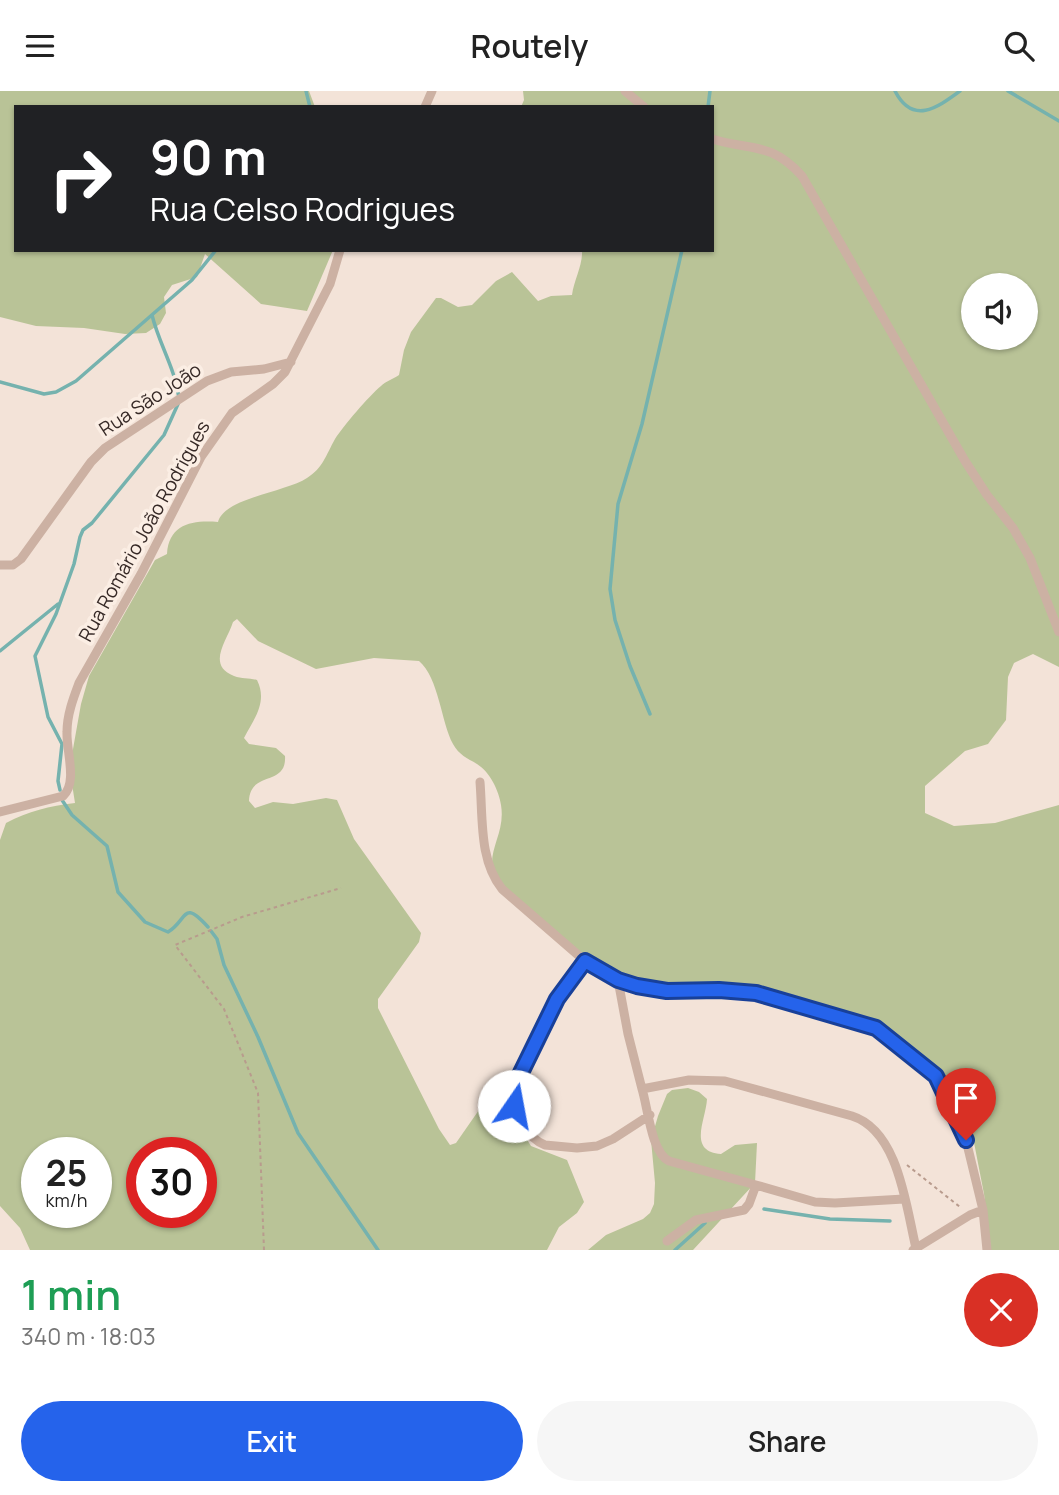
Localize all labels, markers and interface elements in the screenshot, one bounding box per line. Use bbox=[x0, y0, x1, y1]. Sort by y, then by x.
text: Routely bbox=[471, 24, 588, 68]
icon: menu bbox=[21, 27, 59, 65]
icon: search bbox=[1000, 27, 1038, 65]
text: 90 m bbox=[150, 123, 267, 190]
icon: right bbox=[35, 133, 126, 224]
text: Rua Celso Rodrigues bbox=[150, 187, 455, 231]
map controls bbox=[961, 273, 1038, 350]
button: sound bbox=[961, 273, 1038, 350]
street label: Rua São João bbox=[94, 356, 206, 442]
street label: Rua Romário João Rodrigues bbox=[72, 416, 216, 646]
pin bbox=[936, 1068, 996, 1140]
position arrow bbox=[477, 1069, 551, 1143]
icon: arrive bbox=[947, 1079, 985, 1117]
speed limit sign: 30 bbox=[126, 1137, 217, 1228]
text: 25 bbox=[46, 1149, 87, 1197]
text: km/h bbox=[46, 1188, 87, 1212]
text: 1 min bbox=[21, 1265, 121, 1323]
button: close bbox=[964, 1273, 1038, 1347]
text: 340 m · 18:03 bbox=[21, 1320, 156, 1352]
button: Exit bbox=[21, 1401, 523, 1481]
button: Share bbox=[537, 1401, 1038, 1481]

